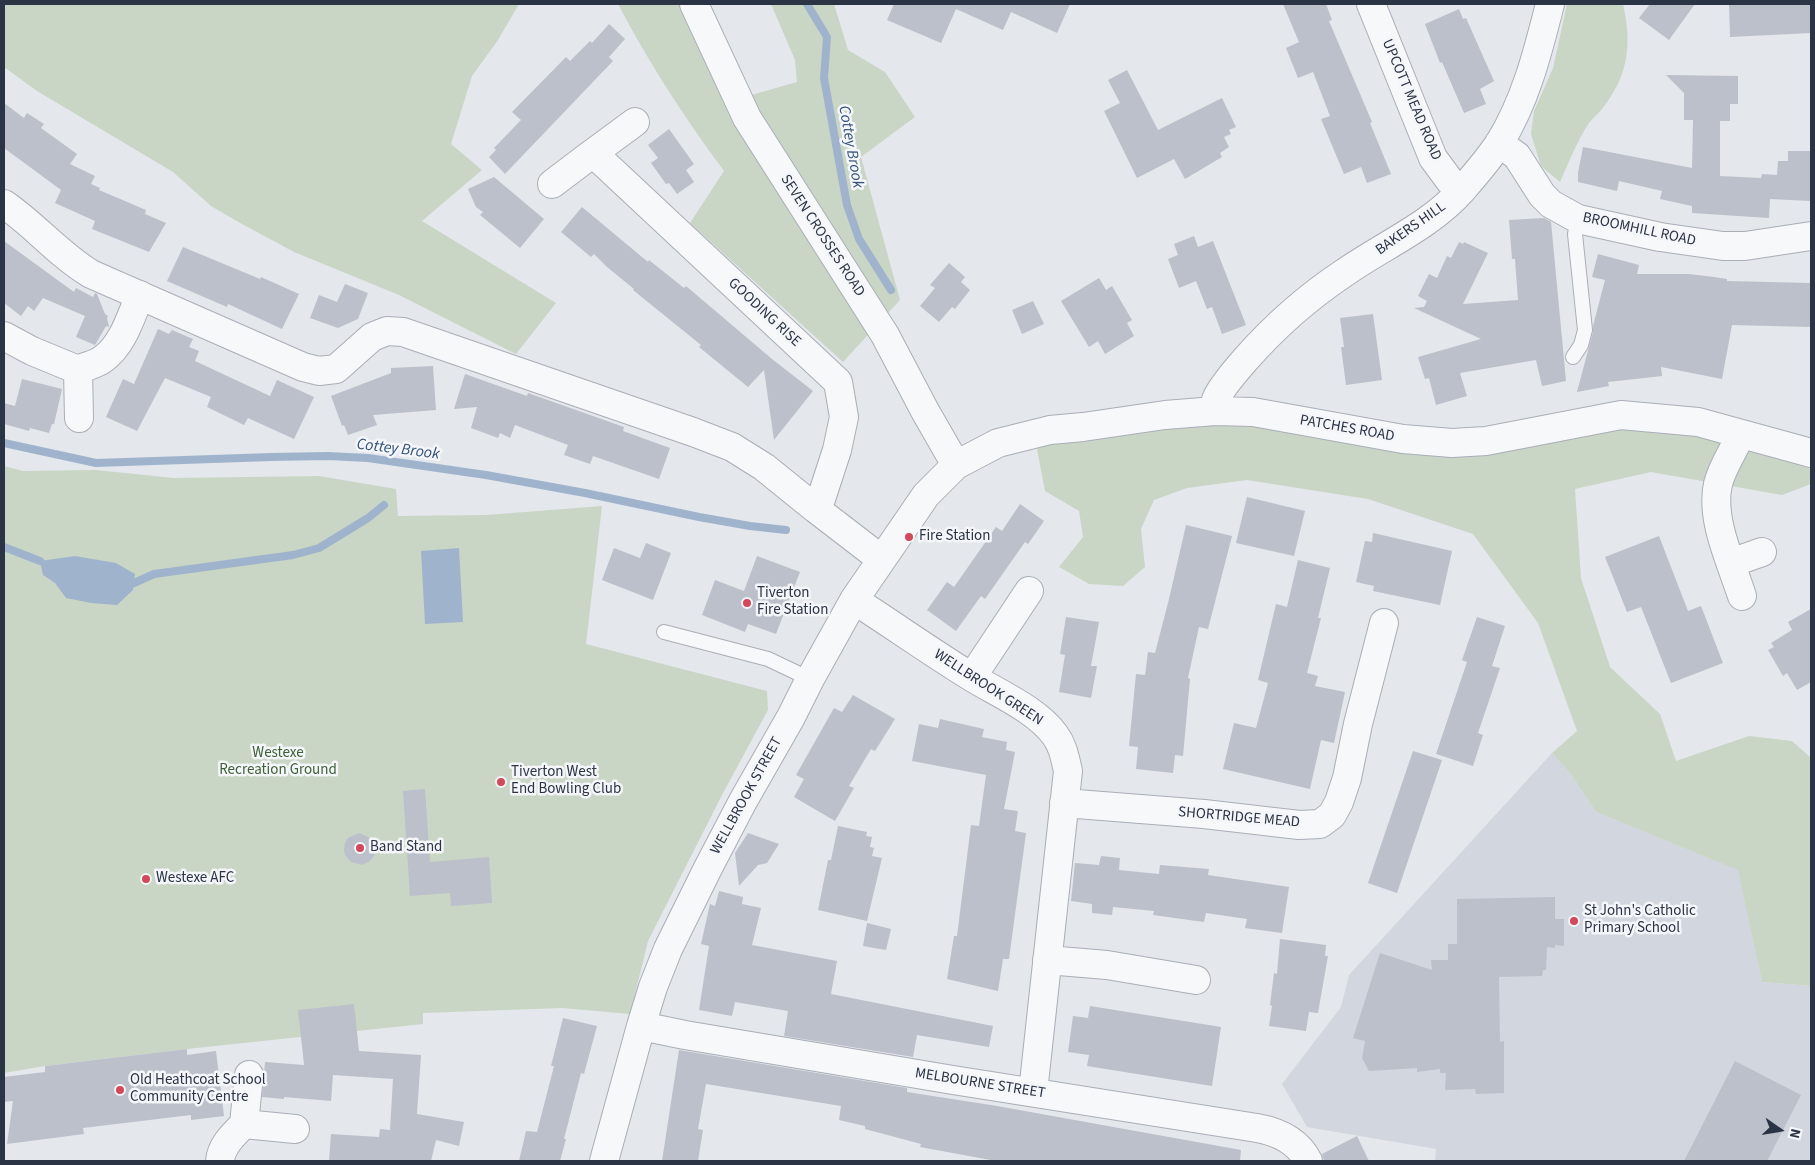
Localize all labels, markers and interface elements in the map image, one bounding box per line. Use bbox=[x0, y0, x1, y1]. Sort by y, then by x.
street label: UPCOTT MEAD ROAD bbox=[1377, 37, 1445, 163]
water label: Cottey Brook bbox=[833, 104, 867, 190]
street label: SEVEN CROSSES ROAD bbox=[776, 172, 868, 300]
street label: BAKERS HILL bbox=[1373, 198, 1449, 260]
street label: BROOMHILL ROAD bbox=[1581, 209, 1697, 251]
street label: GOODING RISE bbox=[724, 275, 804, 351]
street label: PATCHES ROAD bbox=[1298, 412, 1396, 446]
water label: Cottey Brook bbox=[355, 435, 441, 465]
place label: Fire Station bbox=[919, 528, 990, 546]
marker: Fire Station bbox=[903, 531, 915, 543]
place label: Tiverton Fire Station bbox=[757, 585, 828, 620]
marker: Tiverton Fire Station bbox=[741, 597, 753, 609]
street label: WELLBROOK GREEN bbox=[930, 646, 1046, 730]
street label: WELLBROOK STREET bbox=[707, 734, 787, 858]
park label: Westexe Recreation Ground bbox=[219, 745, 337, 780]
place label: Tiverton West End Bowling Club bbox=[511, 764, 621, 799]
marker: Tiverton West End Bowling Club bbox=[495, 776, 507, 788]
street label: SHORTRIDGE MEAD bbox=[1177, 804, 1301, 832]
place label: Band Stand bbox=[370, 839, 442, 857]
marker: Band Stand bbox=[354, 842, 366, 854]
place label: Westexe AFC bbox=[156, 870, 234, 888]
marker: Westexe AFC bbox=[140, 873, 152, 885]
place label: St John's Catholic Primary School bbox=[1584, 903, 1696, 938]
marker: St John's Catholic Primary School bbox=[1568, 915, 1580, 927]
street label: MELBOURNE STREET bbox=[913, 1065, 1047, 1103]
place label: Old Heathcoat School Community Centre bbox=[130, 1072, 266, 1107]
marker: Old Heathcoat School Community Centre bbox=[114, 1084, 126, 1096]
north arrow bbox=[1755, 1105, 1805, 1155]
text: N bbox=[1784, 1127, 1805, 1140]

